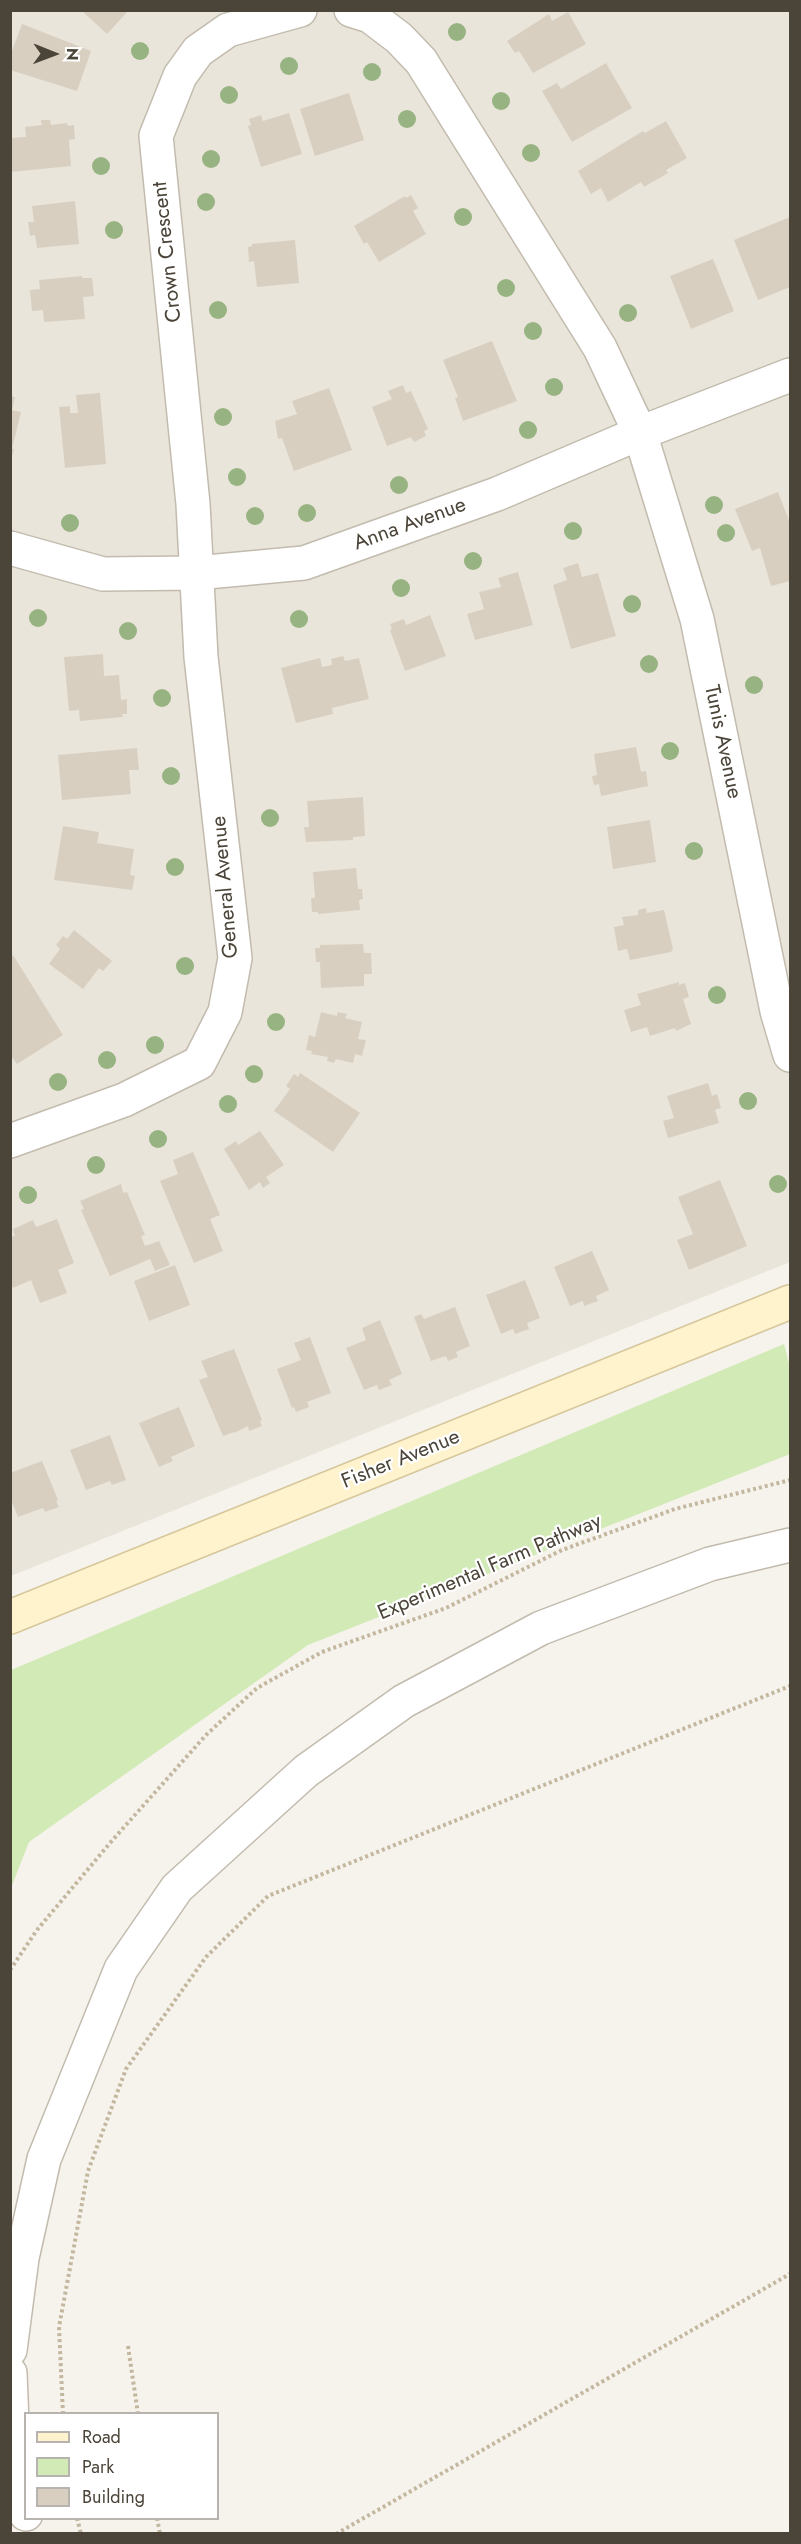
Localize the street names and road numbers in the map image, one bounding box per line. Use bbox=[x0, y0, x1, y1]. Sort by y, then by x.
street label: Crown Crescent bbox=[148, 180, 188, 324]
street label: Anna Avenue bbox=[350, 493, 470, 557]
street label: Tunis Avenue bbox=[698, 683, 746, 801]
street label: General Avenue bbox=[207, 815, 245, 959]
street label: Fisher Avenue bbox=[338, 1425, 464, 1495]
street label: Experimental Farm Pathway bbox=[374, 1509, 606, 1627]

